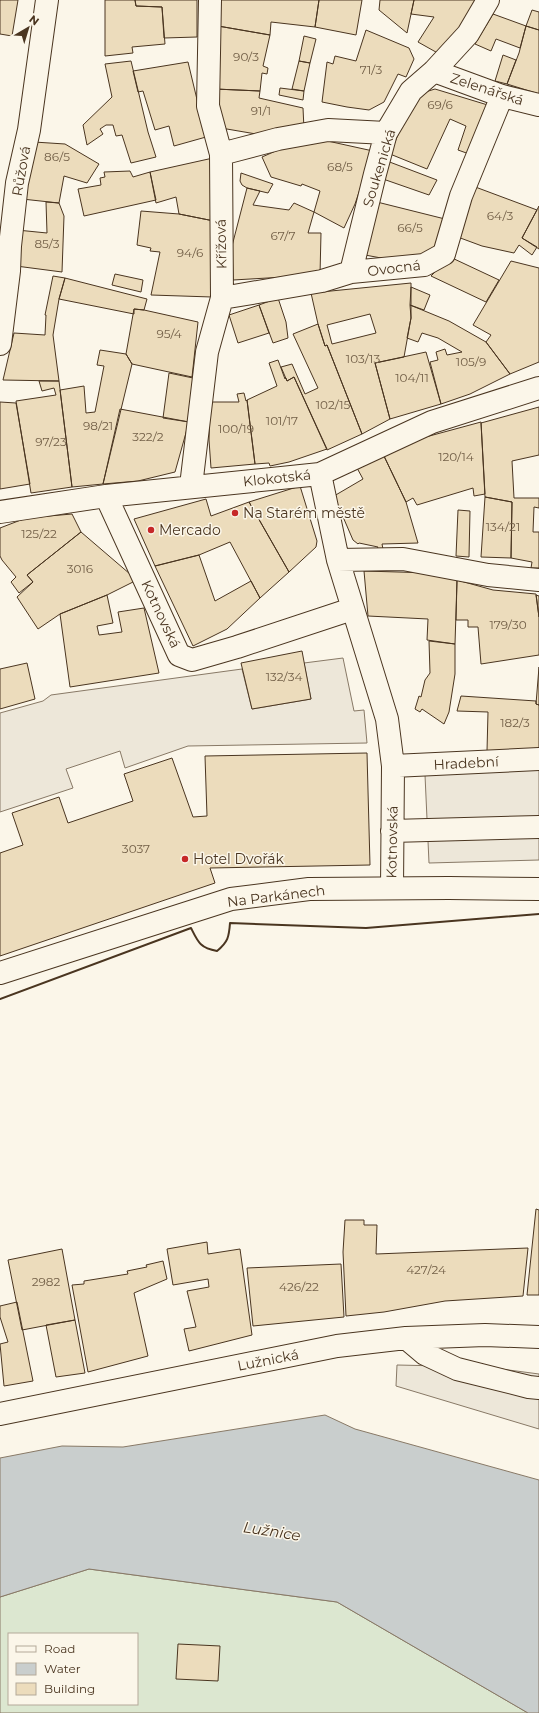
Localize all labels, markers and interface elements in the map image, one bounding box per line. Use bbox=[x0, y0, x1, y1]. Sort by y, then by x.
north arrow bbox=[8, 8, 48, 48]
text: N bbox=[26, 12, 42, 28]
house number: 90/3 bbox=[233, 49, 259, 64]
house number: 71/3 bbox=[360, 62, 382, 77]
street label: Zelenářská bbox=[448, 69, 526, 109]
house number: 69/6 bbox=[427, 97, 453, 112]
house number: 91/1 bbox=[251, 103, 271, 118]
street label: Soukenická bbox=[359, 127, 399, 209]
street label: Růžová bbox=[8, 144, 34, 198]
house number: 86/5 bbox=[44, 149, 70, 164]
house number: 68/5 bbox=[327, 159, 353, 174]
house number: 64/3 bbox=[487, 208, 513, 223]
street label: Křížová bbox=[212, 219, 230, 269]
house number: 66/5 bbox=[397, 220, 423, 235]
house number: 67/7 bbox=[270, 228, 296, 243]
house number: 85/3 bbox=[34, 236, 60, 251]
house number: 94/6 bbox=[177, 245, 203, 260]
street label: Ovocná bbox=[366, 256, 422, 280]
house number: 95/4 bbox=[156, 326, 182, 341]
house number: 103/13 bbox=[346, 351, 380, 366]
house number: 105/9 bbox=[456, 354, 486, 369]
house number: 104/11 bbox=[395, 370, 429, 385]
house number: 102/15 bbox=[316, 397, 351, 412]
house number: 101/17 bbox=[266, 413, 298, 428]
house number: 98/21 bbox=[83, 418, 113, 433]
house number: 100/19 bbox=[218, 421, 254, 436]
house number: 322/2 bbox=[132, 429, 164, 444]
house number: 97/23 bbox=[35, 434, 67, 449]
house number: 120/14 bbox=[438, 449, 474, 464]
street label: Klokotská bbox=[242, 465, 312, 491]
place label: Na Starém městě bbox=[243, 504, 365, 522]
marker: Na Starém městě bbox=[230, 508, 240, 518]
house number: 134/21 bbox=[486, 519, 520, 534]
place label: Mercado bbox=[159, 521, 221, 539]
marker: Mercado bbox=[146, 525, 156, 535]
house number: 125/22 bbox=[21, 526, 57, 541]
house number: 3016 bbox=[67, 561, 93, 576]
street label: Kotnovská bbox=[137, 577, 185, 651]
house number: 179/30 bbox=[489, 617, 527, 632]
house number: 132/34 bbox=[266, 669, 302, 684]
house number: 182/3 bbox=[500, 715, 530, 730]
street label: Hradební bbox=[433, 752, 500, 774]
street label: Kotnovská bbox=[382, 805, 402, 879]
house number: 3037 bbox=[122, 841, 150, 856]
place label: Hotel Dvořák bbox=[193, 850, 284, 868]
marker: Hotel Dvořák bbox=[180, 854, 190, 864]
street label: Na Parkánech bbox=[226, 881, 326, 911]
house number: 427/24 bbox=[406, 1262, 446, 1277]
house number: 2982 bbox=[32, 1274, 60, 1289]
house number: 426/22 bbox=[279, 1279, 319, 1294]
street label: Lužnická bbox=[236, 1345, 300, 1375]
water label: Lužnice bbox=[242, 1517, 302, 1545]
legend bbox=[8, 1633, 138, 1705]
text: Road bbox=[44, 1641, 75, 1656]
text: Water bbox=[44, 1661, 81, 1676]
text: Building bbox=[44, 1681, 95, 1696]

